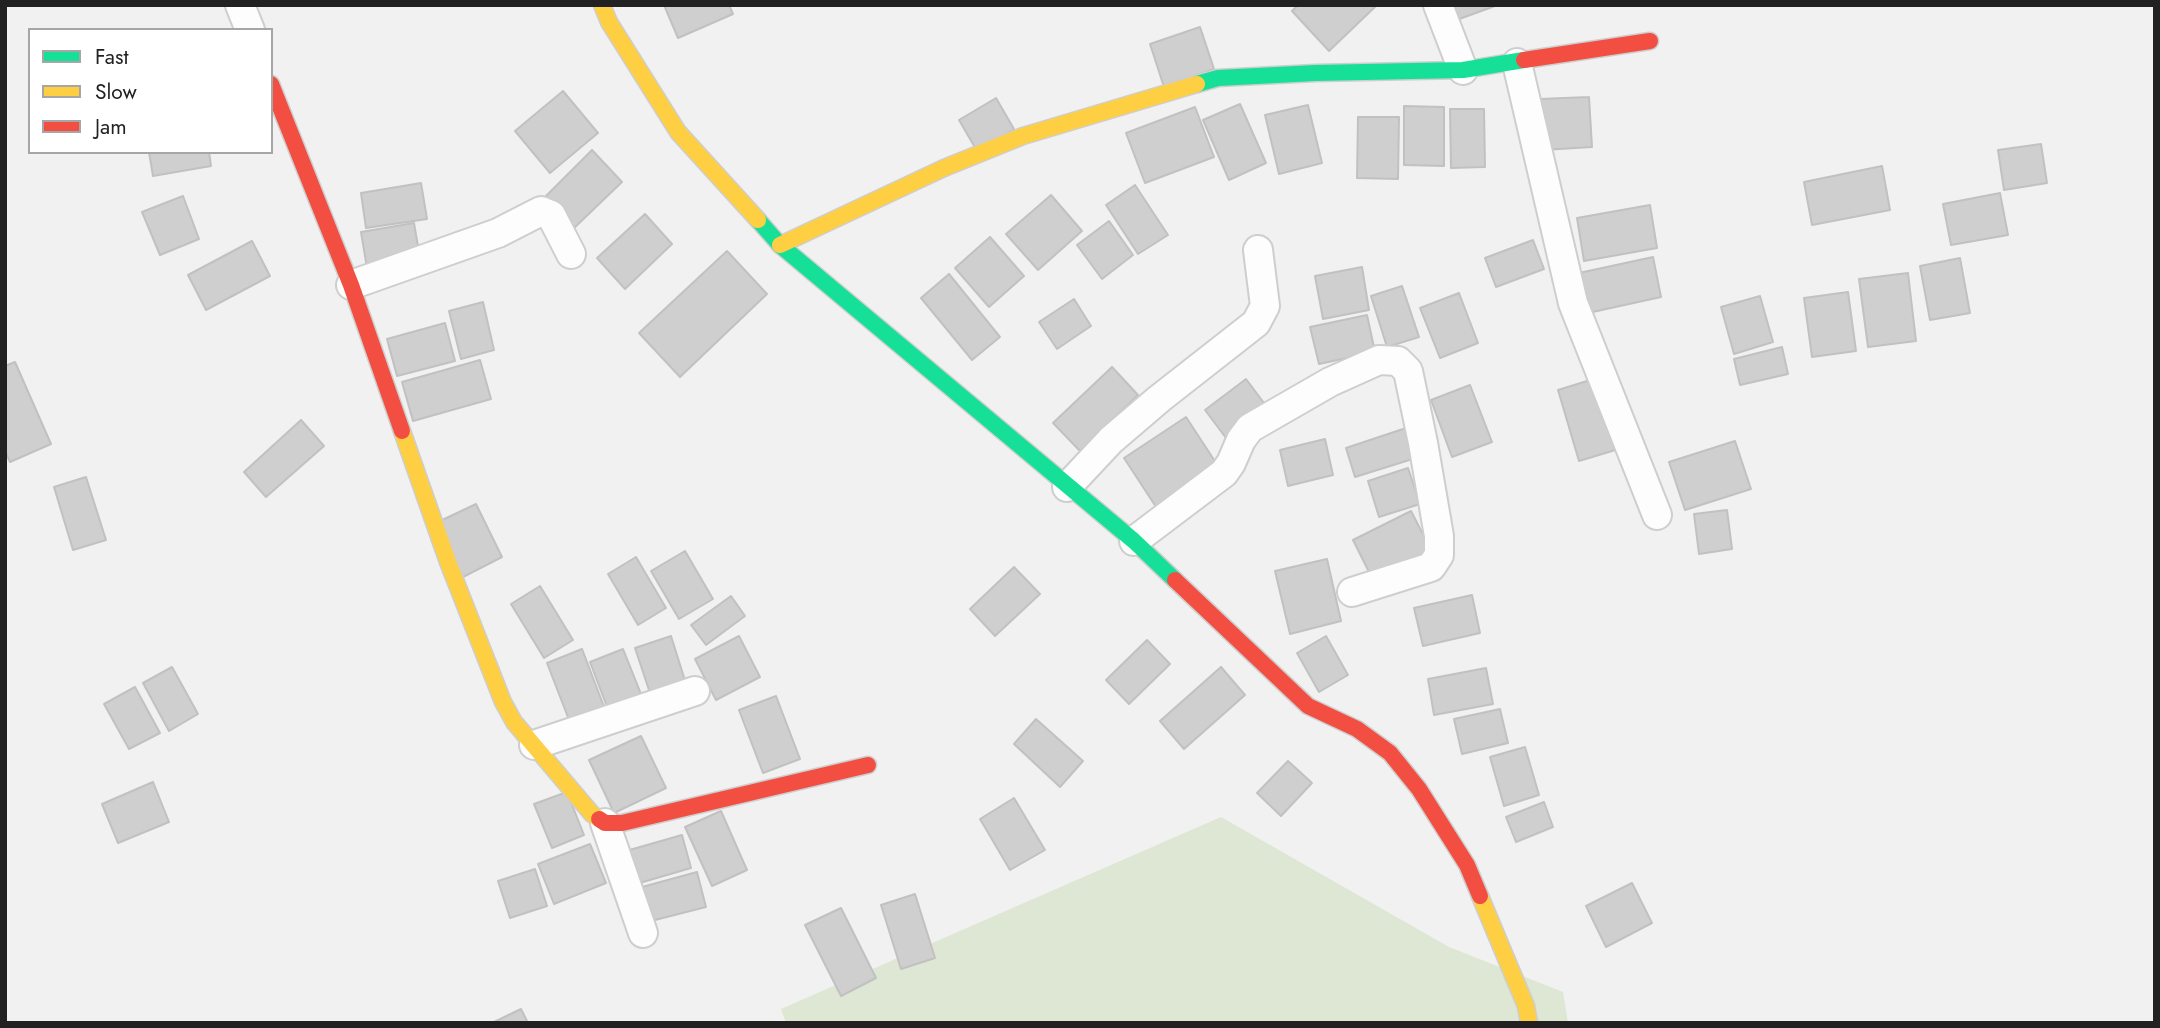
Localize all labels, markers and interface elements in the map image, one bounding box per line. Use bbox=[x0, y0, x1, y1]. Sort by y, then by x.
legend bbox=[28, 28, 273, 154]
text: Fast bbox=[95, 42, 128, 72]
text: Slow bbox=[95, 77, 137, 107]
text: Jam bbox=[95, 112, 127, 142]

